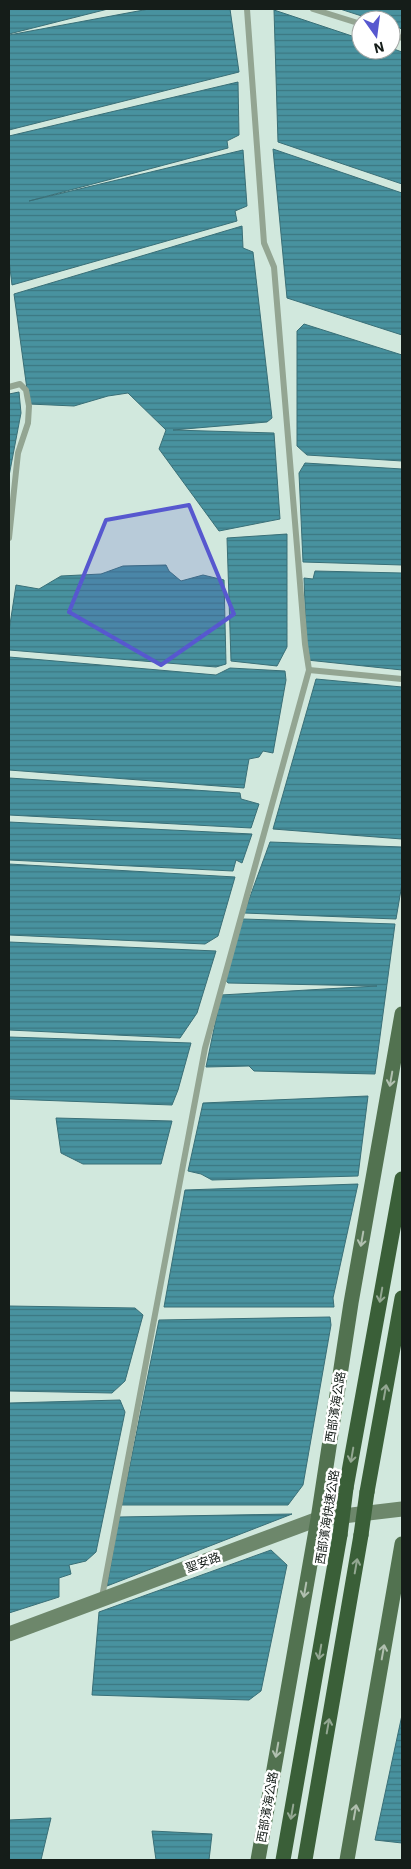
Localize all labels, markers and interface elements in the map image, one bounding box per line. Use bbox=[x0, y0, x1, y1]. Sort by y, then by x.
north arrow bbox=[351, 10, 401, 60]
text: N bbox=[372, 38, 386, 58]
one-way arrow bbox=[386, 1071, 396, 1087]
one-way arrow bbox=[357, 1231, 367, 1247]
one-way arrow bbox=[376, 1287, 385, 1303]
street label: 西部濱海公路 bbox=[322, 1370, 348, 1444]
one-way arrow bbox=[381, 1384, 391, 1400]
one-way arrow bbox=[346, 1447, 356, 1463]
street label: 西部濱海快速公路 bbox=[312, 1468, 342, 1566]
street label: 聖安路 bbox=[184, 1549, 222, 1575]
one-way arrow bbox=[351, 1558, 361, 1574]
one-way arrow bbox=[300, 1581, 310, 1597]
one-way arrow bbox=[314, 1644, 324, 1660]
one-way arrow bbox=[379, 1645, 389, 1661]
one-way arrow bbox=[324, 1718, 334, 1734]
one-way arrow bbox=[272, 1741, 282, 1757]
street label: 西部濱海公路 bbox=[253, 1770, 281, 1844]
one-way arrow bbox=[286, 1804, 296, 1820]
one-way arrow bbox=[351, 1805, 361, 1821]

